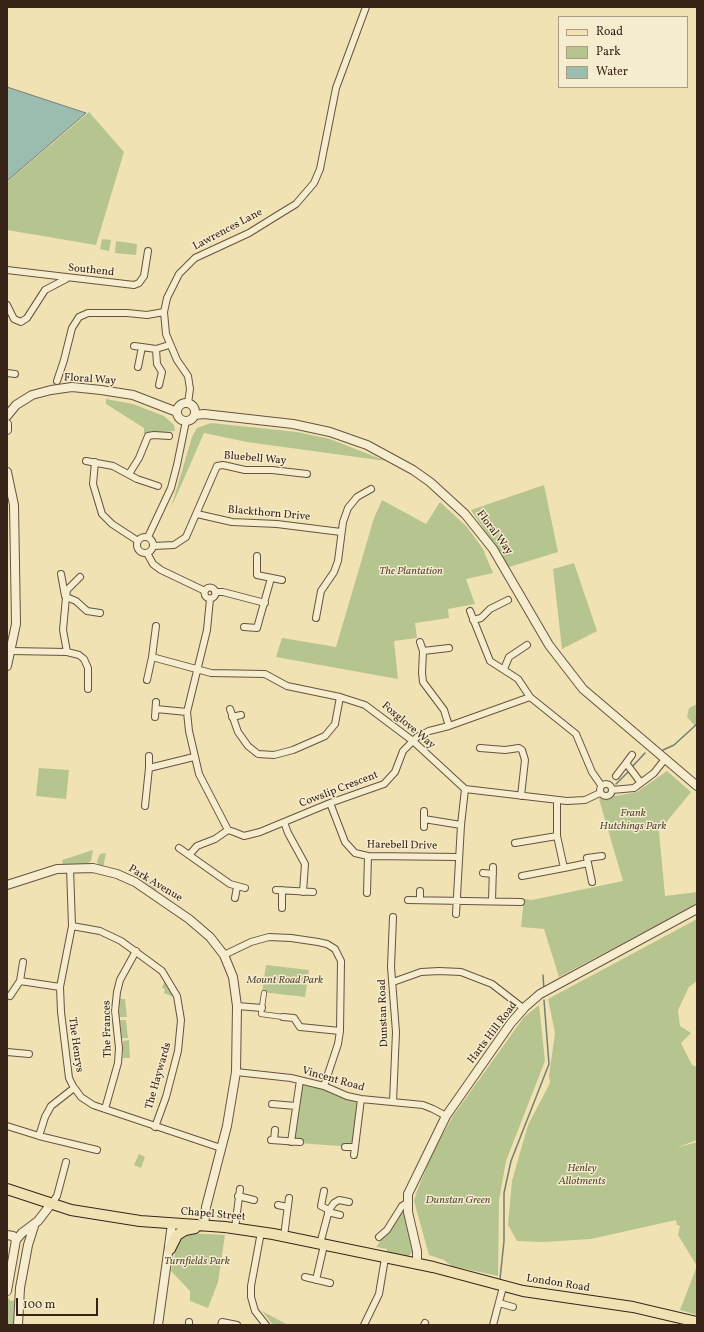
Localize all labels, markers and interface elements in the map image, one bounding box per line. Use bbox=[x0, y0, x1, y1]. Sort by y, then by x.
legend bbox=[558, 16, 688, 88]
text: Road bbox=[596, 24, 623, 40]
text: Park bbox=[596, 44, 621, 60]
text: Water bbox=[596, 64, 628, 80]
street label: Lawrences Lane bbox=[191, 206, 265, 254]
street label: Southend bbox=[67, 262, 115, 280]
street label: Floral Way bbox=[63, 372, 117, 388]
street label: Bluebell Way bbox=[223, 450, 287, 468]
street label: Blackthorn Drive bbox=[227, 504, 311, 524]
street label: Floral Way bbox=[473, 508, 515, 558]
park label: The Plantation bbox=[379, 565, 443, 579]
street label: Foxglove Way bbox=[378, 700, 438, 752]
street label: Cowslip Crescent bbox=[298, 769, 380, 811]
park label: Frank Hutchings Park bbox=[600, 807, 666, 833]
street label: Harebell Drive bbox=[367, 839, 437, 853]
street label: Park Avenue bbox=[126, 863, 184, 905]
park label: Mount Road Park bbox=[247, 974, 323, 988]
street label: Dunstan Road bbox=[376, 979, 392, 1047]
street label: Harts Hill Road bbox=[465, 999, 521, 1067]
street label: The Frances bbox=[101, 1000, 115, 1058]
street label: The Henrys bbox=[65, 1017, 85, 1073]
street label: The Haywards bbox=[143, 1041, 175, 1111]
street label: Vincent Road bbox=[300, 1065, 366, 1095]
park label: Henley Allotments bbox=[558, 1162, 606, 1188]
park label: Dunstan Green bbox=[426, 1194, 490, 1208]
street label: Chapel Street bbox=[180, 1206, 246, 1224]
park label: Turnfields Park bbox=[164, 1255, 230, 1269]
street label: London Road bbox=[525, 1272, 591, 1296]
scale bar bbox=[18, 1290, 100, 1316]
text: 100 m bbox=[23, 1297, 55, 1313]

